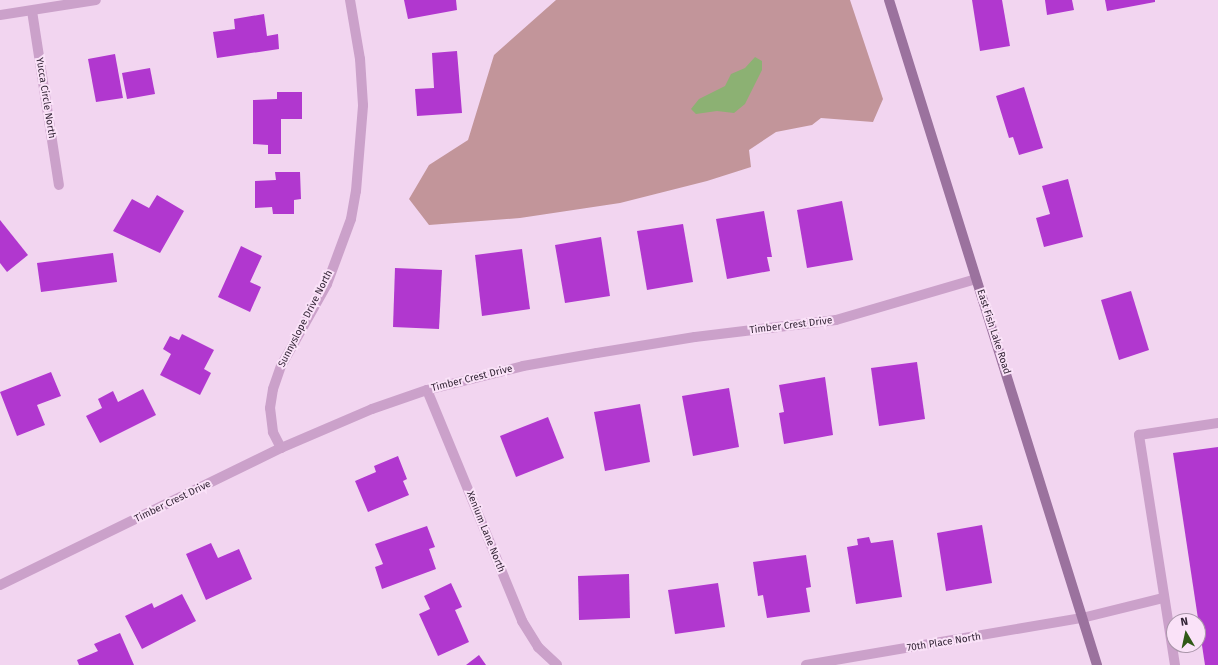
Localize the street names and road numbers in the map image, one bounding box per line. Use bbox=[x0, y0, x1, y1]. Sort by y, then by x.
street label: Yucca Circle North bbox=[33, 57, 57, 139]
street label: Sunnyslope Drive North bbox=[276, 268, 336, 370]
street label: East Fish Lake Road bbox=[974, 288, 1012, 376]
street label: Timber Crest Drive bbox=[749, 315, 833, 337]
street label: Timber Crest Drive bbox=[430, 363, 514, 395]
street label: Timber Crest Drive bbox=[133, 478, 213, 526]
street label: Xenium Lane North bbox=[463, 490, 507, 574]
street label: 70th Place North bbox=[906, 631, 982, 655]

